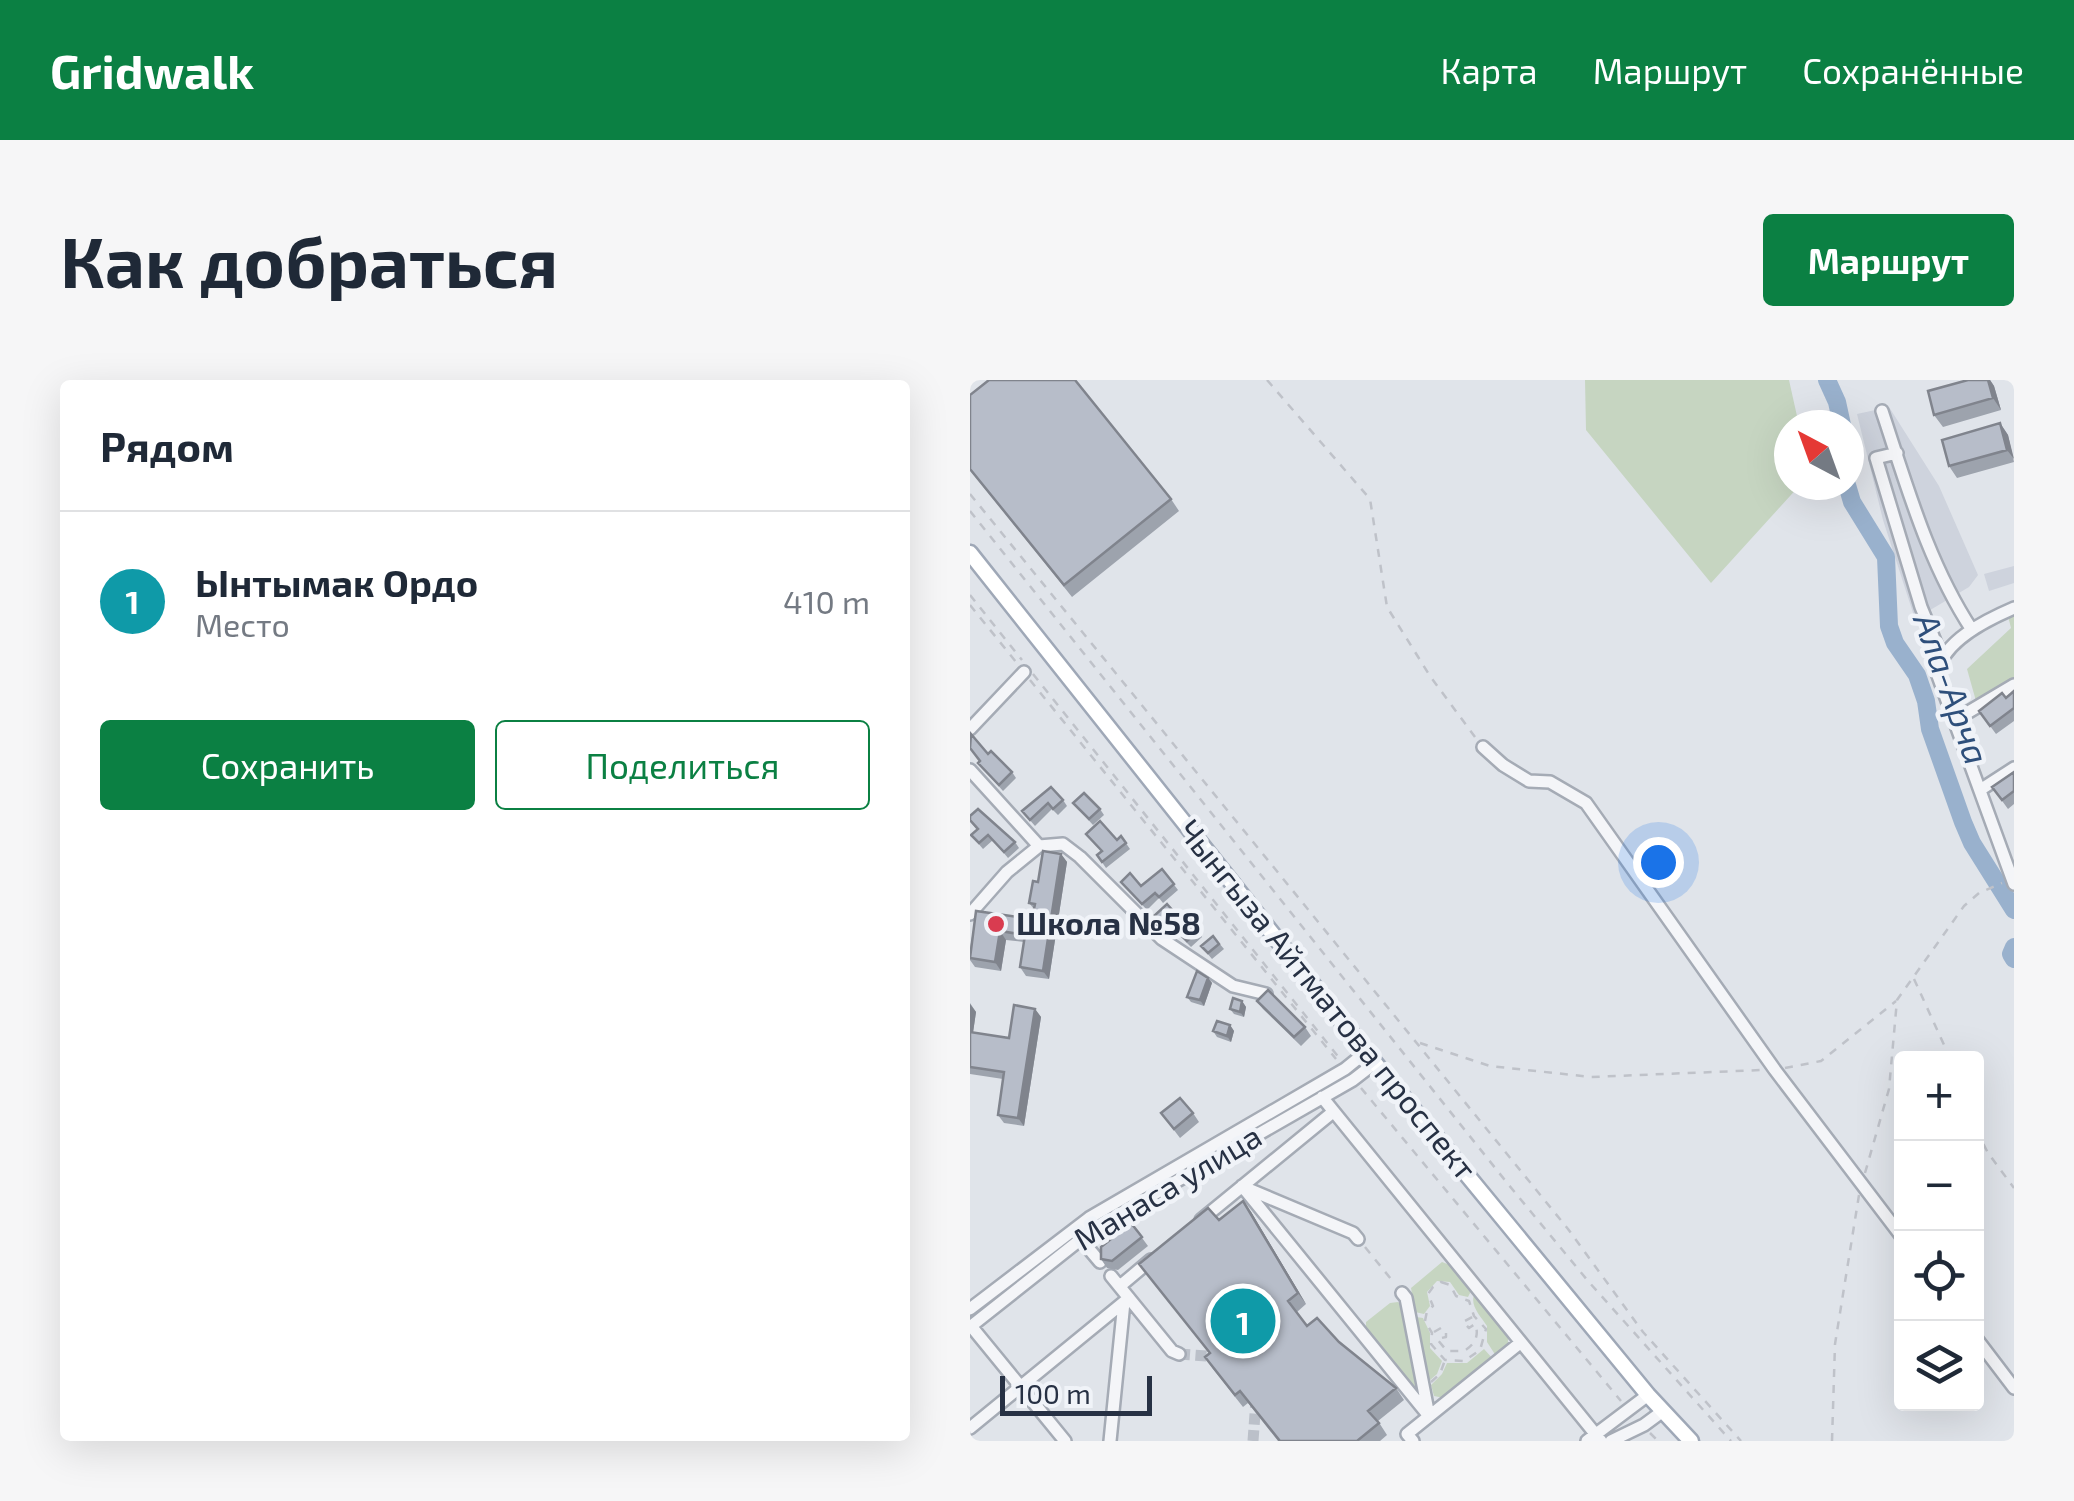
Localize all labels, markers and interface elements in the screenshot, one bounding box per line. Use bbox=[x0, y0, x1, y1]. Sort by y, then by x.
text: Gridwalk bbox=[50, 41, 254, 99]
text: Карта bbox=[1440, 49, 1538, 91]
text: Маршрут bbox=[1593, 49, 1747, 91]
text: Сохранённые bbox=[1802, 49, 2024, 91]
button: Маршрут bbox=[1763, 214, 2014, 306]
text: Как добраться bbox=[60, 218, 558, 302]
north arrow bbox=[1774, 410, 1864, 500]
text: Рядом bbox=[100, 420, 234, 470]
text: Ынтымак Ордо bbox=[195, 559, 478, 605]
text: 1 bbox=[126, 582, 139, 620]
text: 410 m bbox=[783, 582, 870, 620]
text: Место bbox=[195, 605, 290, 643]
water label: Ала-Арча bbox=[1905, 605, 2000, 770]
button: Сохранить bbox=[100, 720, 475, 810]
button: Поделиться bbox=[495, 720, 870, 810]
street label: Чынгыза Айтматова проспект bbox=[1172, 811, 1486, 1186]
your location bbox=[1633, 837, 1684, 888]
place label: Школа №58 bbox=[1016, 903, 1201, 941]
marker: Школа №58 bbox=[985, 913, 1007, 935]
map controls bbox=[1894, 1051, 1984, 1411]
button: + bbox=[1894, 1051, 1984, 1141]
street label: Манаса улица bbox=[1066, 1115, 1268, 1258]
button: − bbox=[1894, 1141, 1984, 1231]
button: locate bbox=[1894, 1231, 1984, 1321]
pin: 1 bbox=[1210, 1284, 1276, 1358]
button: layers bbox=[1894, 1321, 1984, 1411]
scale bar bbox=[1000, 1371, 1152, 1416]
text: 100 m bbox=[1015, 1376, 1091, 1410]

